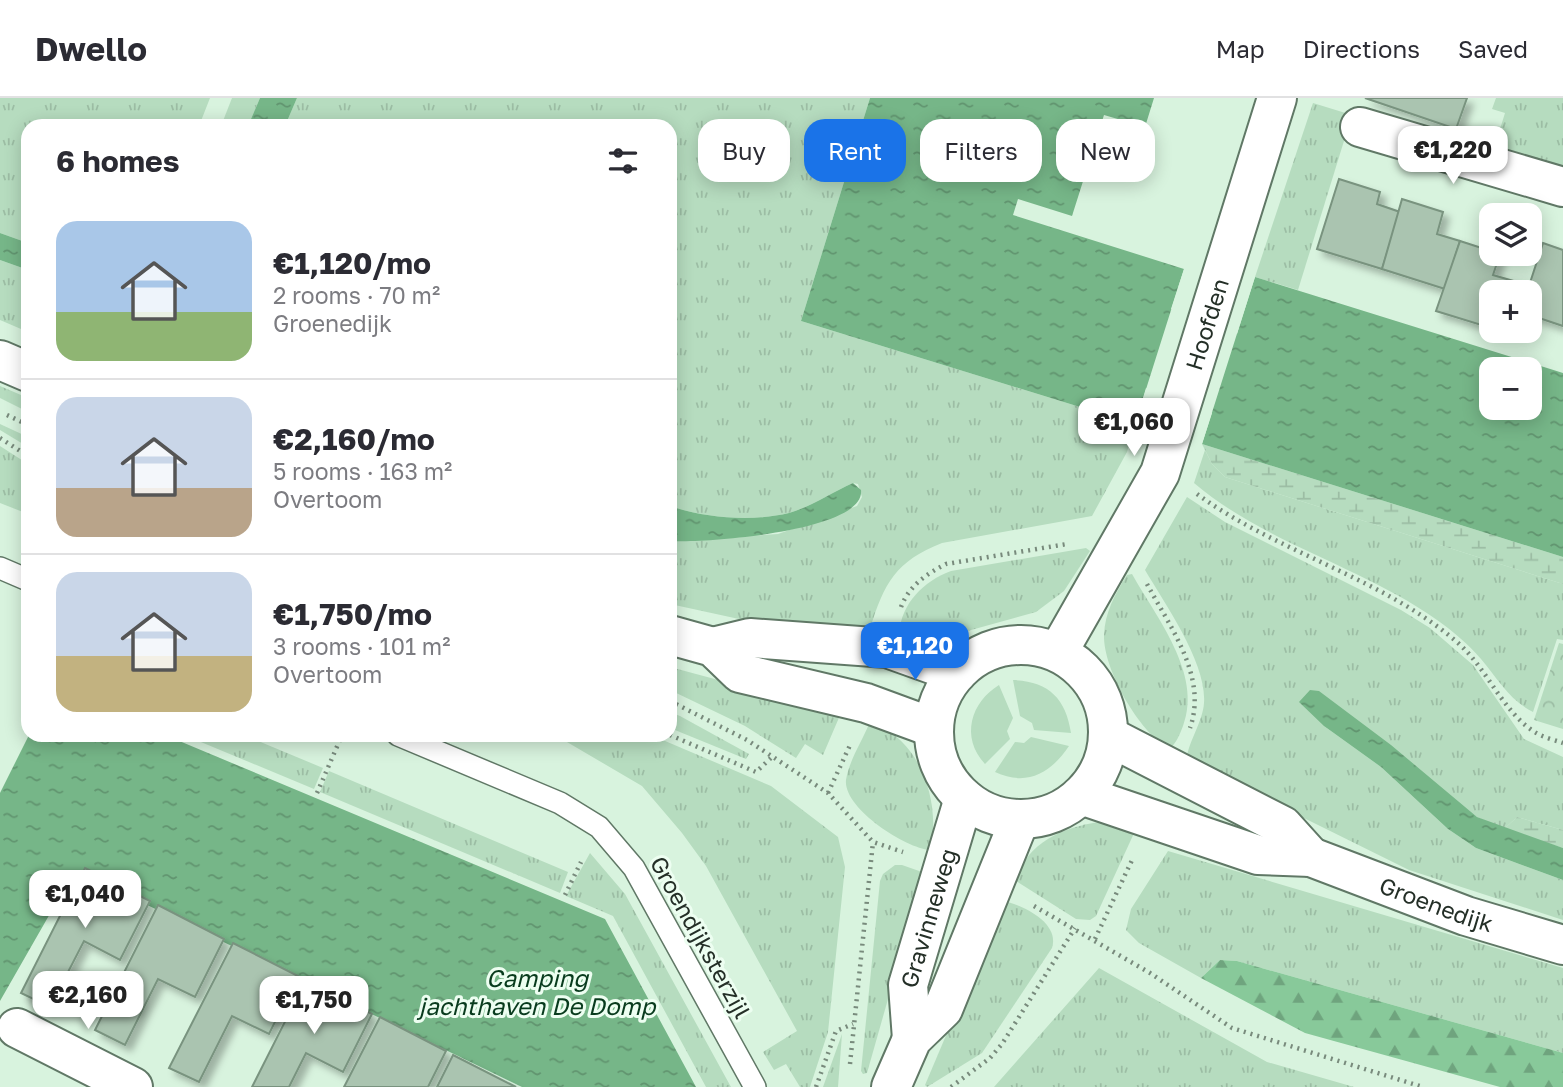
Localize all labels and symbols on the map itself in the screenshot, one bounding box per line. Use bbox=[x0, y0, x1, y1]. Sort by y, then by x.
pin: €1,220 bbox=[1396, 126, 1510, 186]
street label: Hoofden bbox=[1179, 275, 1234, 373]
pin: €1,060 bbox=[1077, 398, 1191, 458]
pin: €1,120 bbox=[858, 622, 972, 682]
street label: Gravinneweg bbox=[894, 845, 962, 991]
street label: Groendijksterzijl bbox=[645, 851, 757, 1023]
pin: €1,040 bbox=[28, 870, 142, 930]
street label: Groenedijk bbox=[1376, 870, 1497, 937]
water label: Camping jachthaven De Domp bbox=[416, 963, 658, 1021]
pin: €2,160 bbox=[31, 972, 145, 1031]
pin: €1,750 bbox=[257, 976, 371, 1036]

